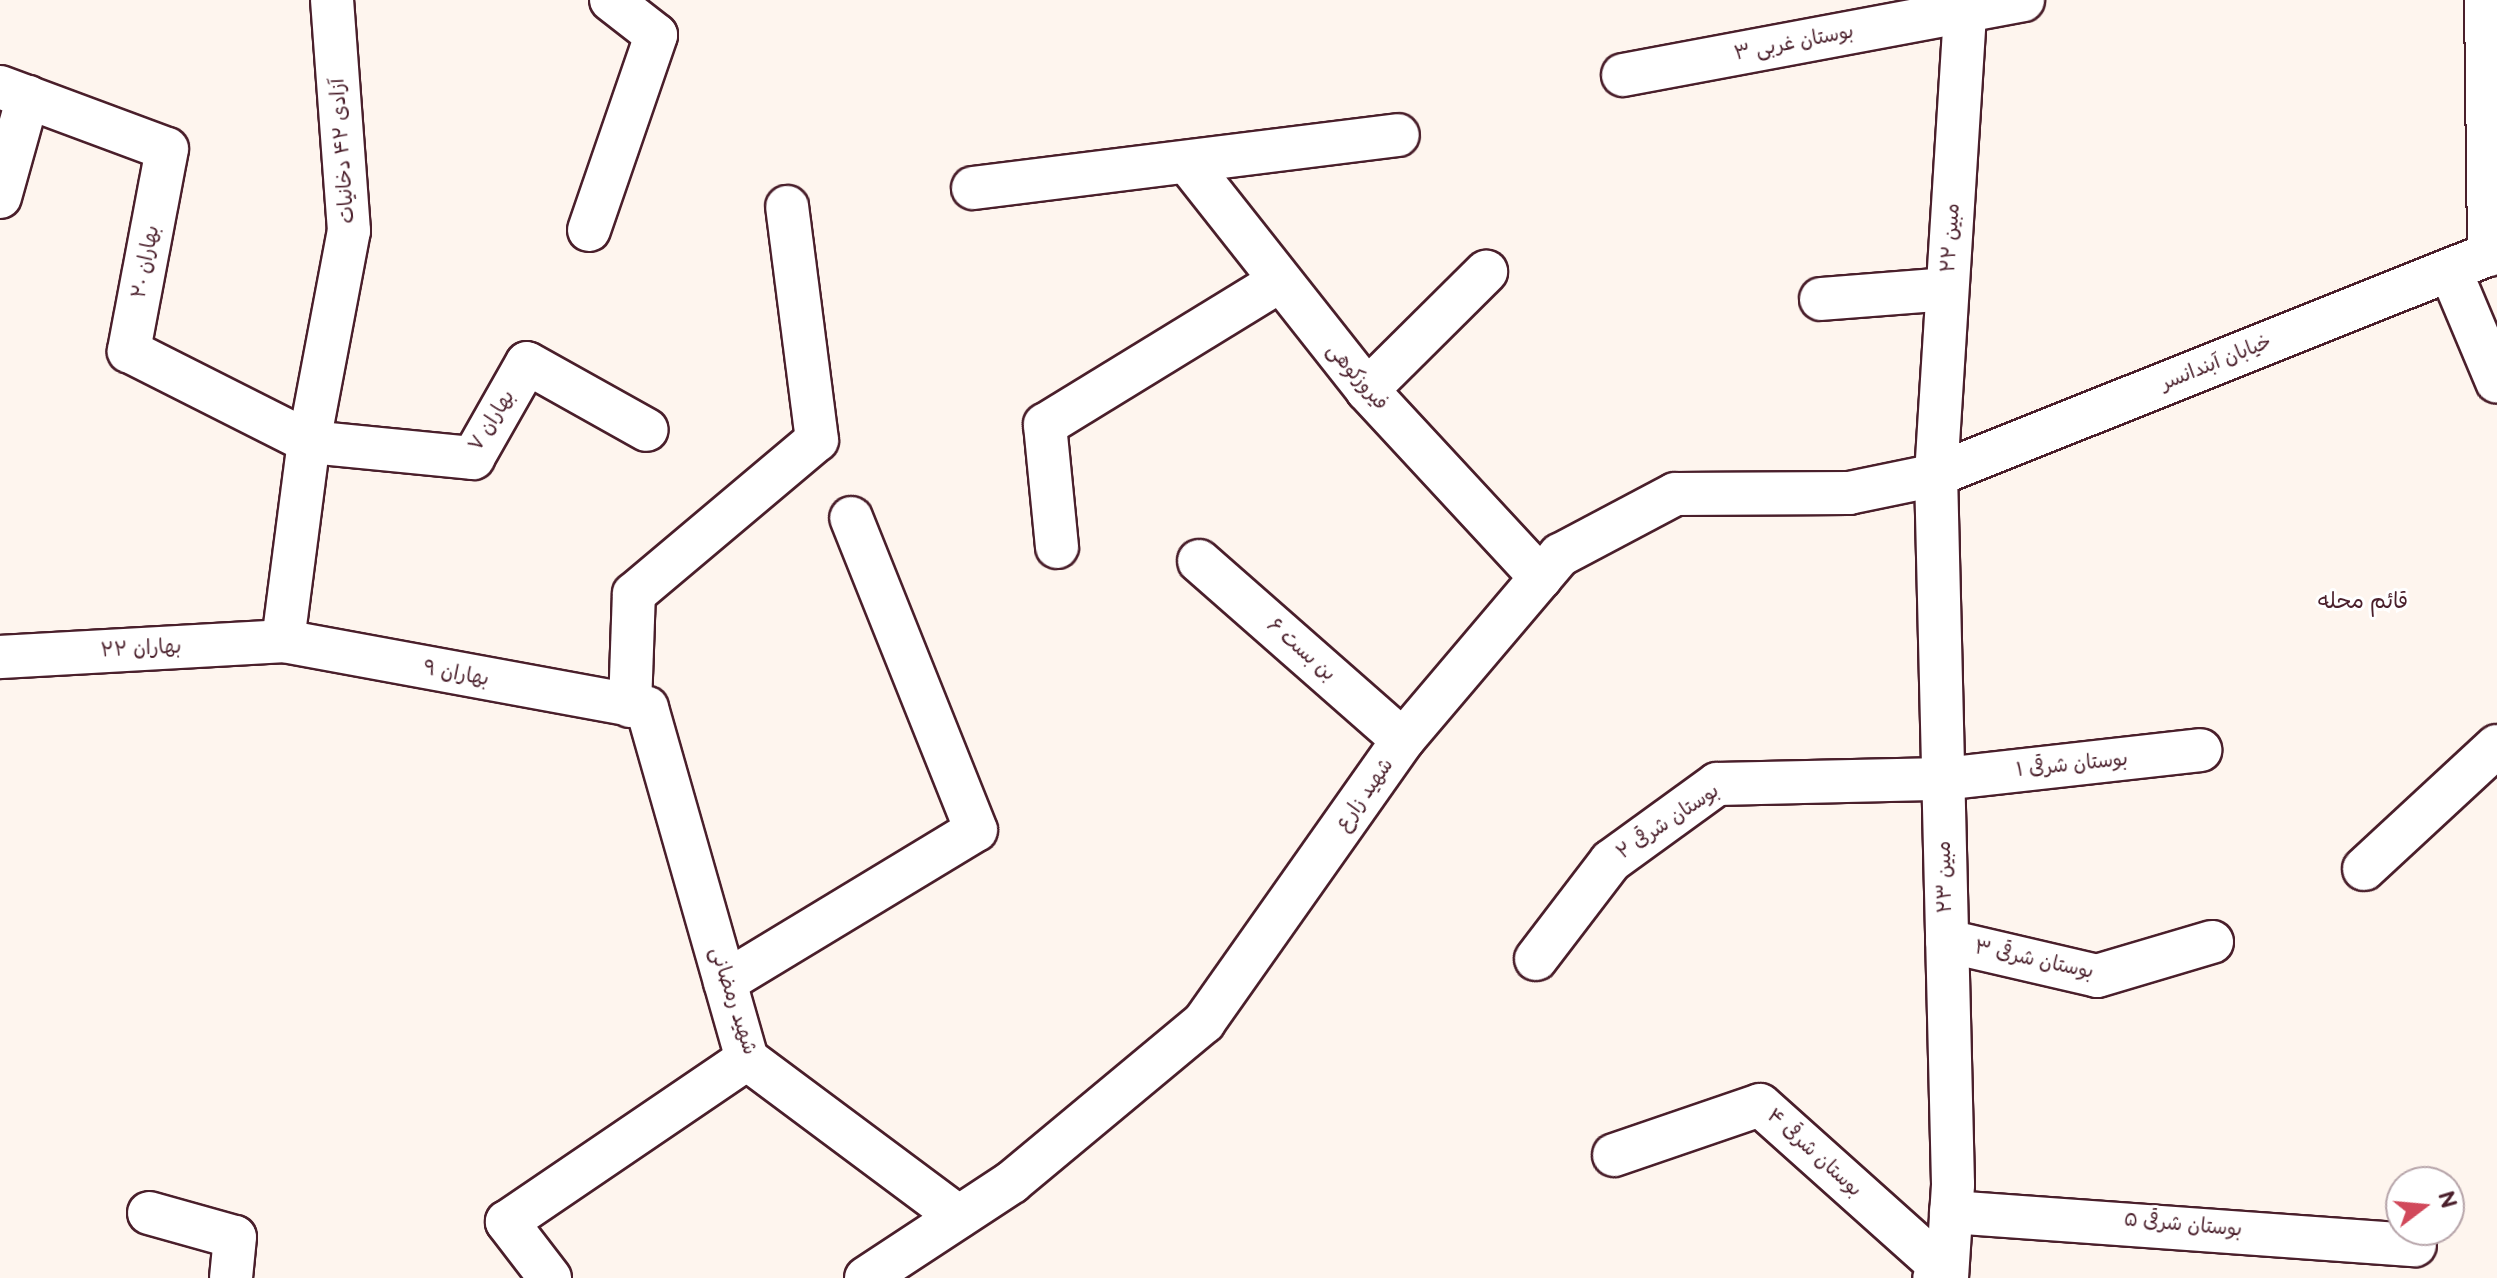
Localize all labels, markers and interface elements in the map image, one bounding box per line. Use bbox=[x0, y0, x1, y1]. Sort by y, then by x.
street label: بوستان غربی ۳ bbox=[1732, 20, 1856, 66]
street label: آزادی ۴۲ دخانیات bbox=[326, 78, 360, 224]
street label: مبین ۲۲ bbox=[1937, 202, 1965, 274]
street label: بهاران ۲۰ bbox=[127, 224, 165, 300]
street label: خیابان آبندانسر bbox=[2157, 330, 2275, 396]
street label: فیروزکوهی bbox=[1321, 339, 1393, 415]
street label: بهاران ۷ bbox=[464, 386, 520, 456]
district label: قائم محله bbox=[2318, 589, 2408, 615]
street label: بن بست ۶ bbox=[1262, 614, 1340, 686]
street label: بهاران ۲۲ bbox=[100, 635, 182, 663]
street label: بهاران ۹ bbox=[421, 656, 491, 692]
street label: بوستان شرقی ۱ bbox=[2015, 747, 2129, 783]
street label: شهید زارع bbox=[1331, 754, 1399, 836]
street label: بوستان شرقی ۲ bbox=[1612, 779, 1724, 865]
street label: مبین ۲۳ bbox=[1932, 841, 1958, 913]
street label: بوستان شرقی ۳ bbox=[1972, 936, 2096, 984]
street label: شهید رمضانی bbox=[704, 944, 762, 1058]
street label: بوستان شرقی ۴ bbox=[1761, 1104, 1867, 1202]
north arrow bbox=[2385, 1166, 2465, 1246]
text: N bbox=[2431, 1188, 2462, 1211]
street label: بوستان شرقی ۵ bbox=[2123, 1208, 2243, 1242]

